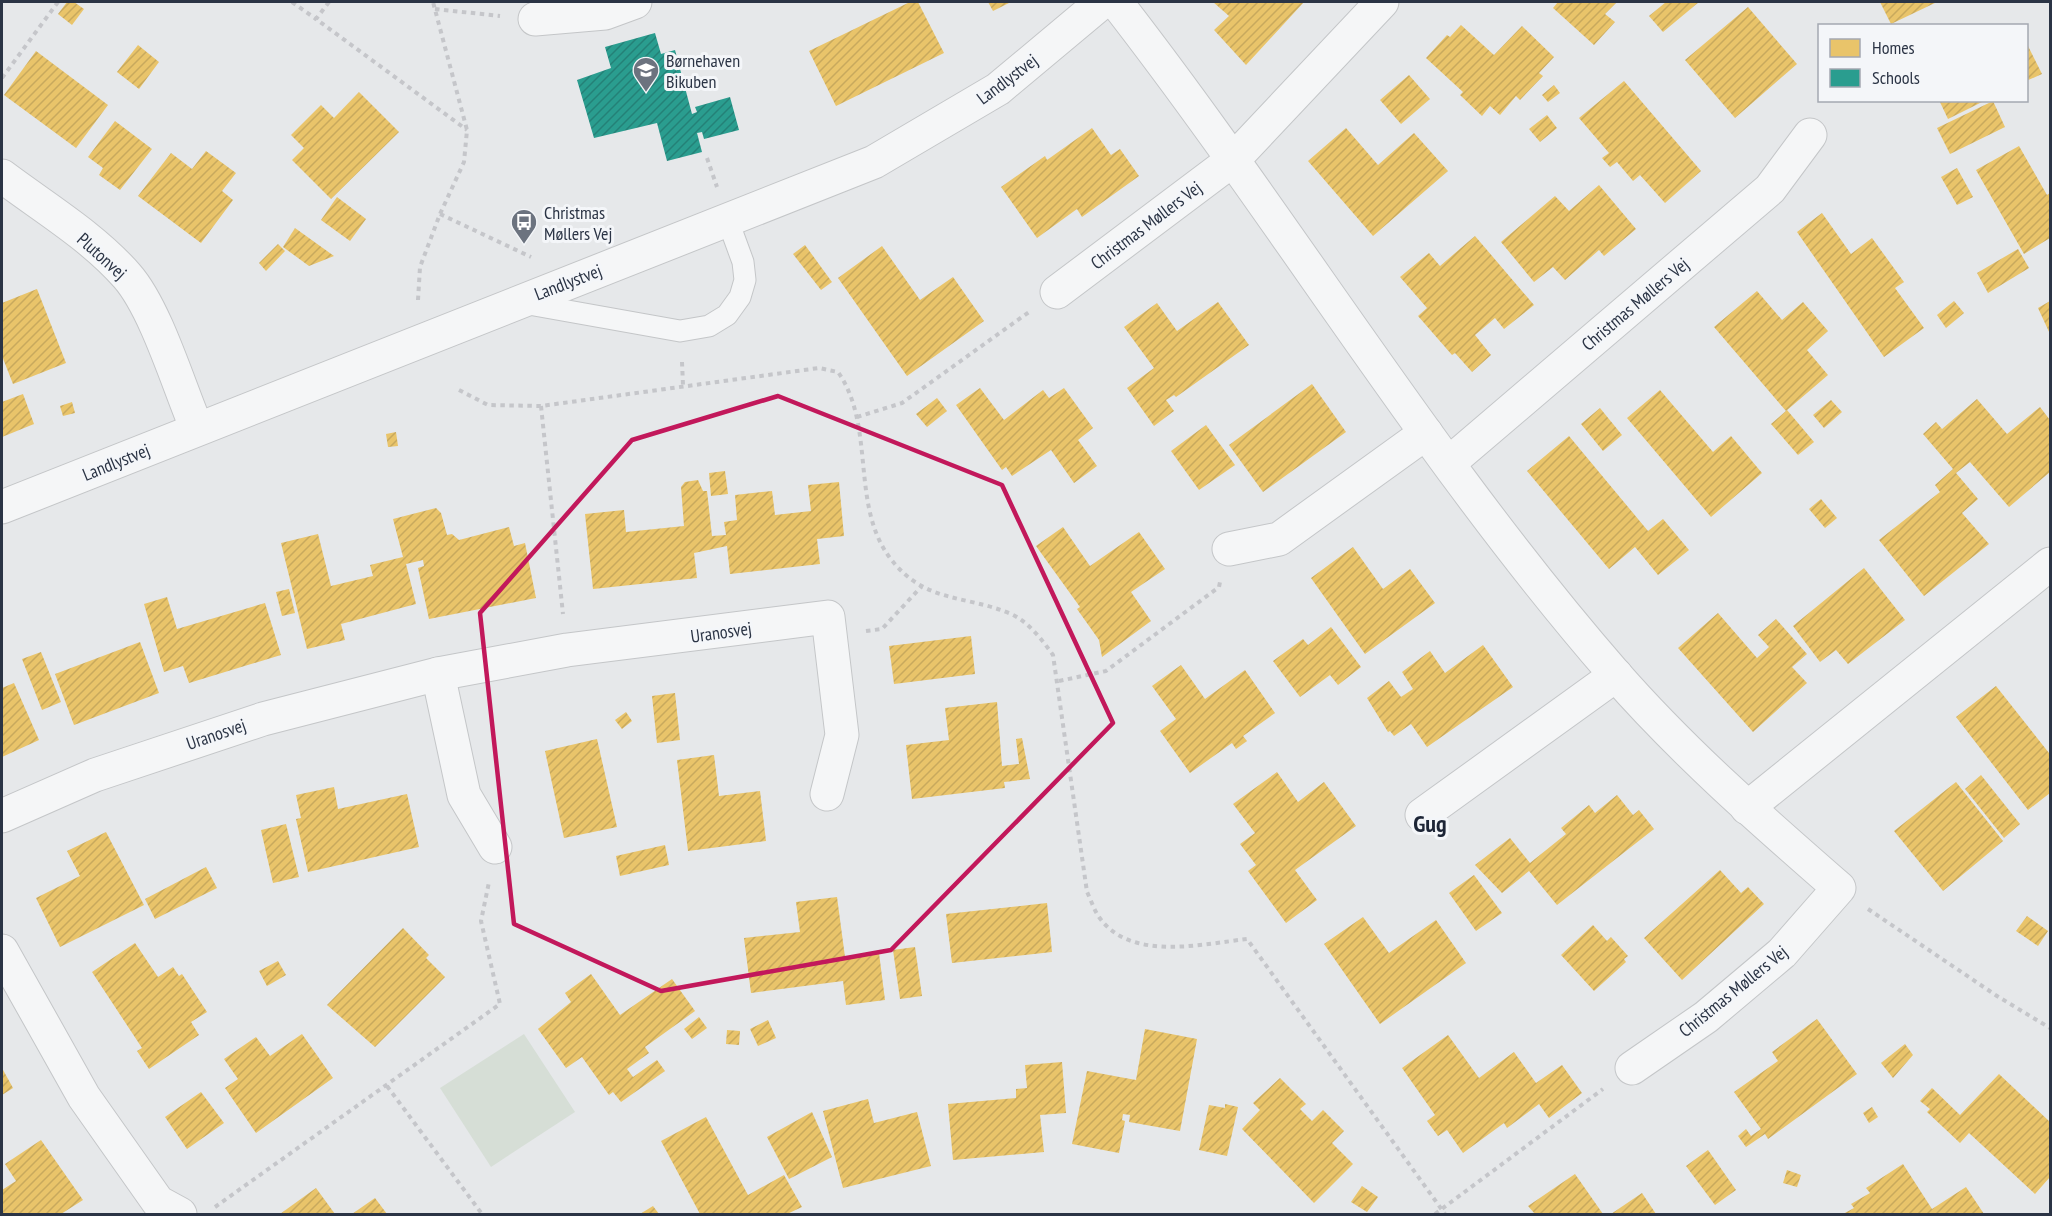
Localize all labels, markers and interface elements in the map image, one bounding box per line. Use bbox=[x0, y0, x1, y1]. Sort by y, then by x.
legend bbox=[1818, 24, 2028, 102]
text: Homes bbox=[1872, 36, 1915, 59]
place label: Børnehaven Bikuben bbox=[666, 49, 740, 93]
street label: Landlystvej bbox=[972, 49, 1042, 109]
school or university icon: Børnehaven Bikuben bbox=[631, 55, 661, 93]
text: Schools bbox=[1872, 66, 1920, 89]
street label: Christmas Møllers Vej bbox=[1086, 176, 1206, 274]
place label: Christmas Møllers Vej bbox=[544, 201, 612, 245]
bus stop icon: Christmas Møllers Vej bbox=[509, 207, 539, 245]
street label: Plutonvej bbox=[72, 228, 132, 284]
street label: Christmas Møllers Vej bbox=[1577, 252, 1693, 356]
street label: Landlystvej bbox=[531, 259, 605, 305]
street label: Landlystvej bbox=[79, 438, 153, 486]
street label: Uranosvej bbox=[689, 616, 753, 648]
street label: Uranosvej bbox=[183, 713, 249, 755]
district label: Gug bbox=[1413, 808, 1447, 839]
street label: Christmas Møllers Vej bbox=[1674, 940, 1792, 1042]

